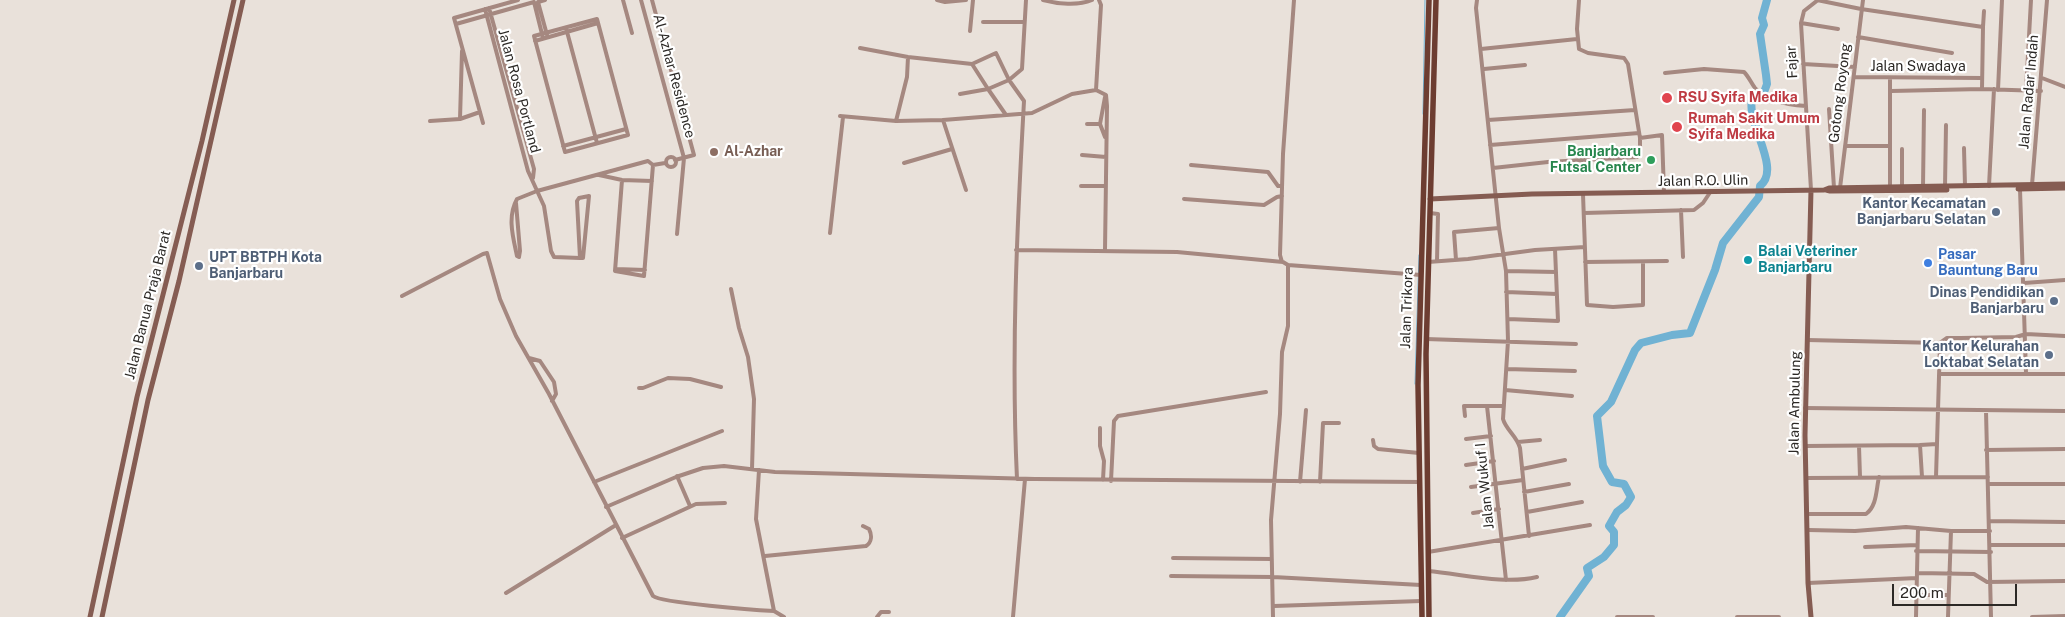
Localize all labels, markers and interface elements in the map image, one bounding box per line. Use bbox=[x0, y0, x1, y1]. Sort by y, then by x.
street label: Al-Azhar Residence bbox=[649, 12, 699, 140]
street label: Jalan Rosa Portland bbox=[494, 27, 544, 155]
street label: Jalan Radar Indah bbox=[2016, 34, 2042, 150]
street label: Gotong Royong bbox=[1826, 42, 1854, 144]
street label: Fajar bbox=[1783, 45, 1801, 79]
street label: Jalan Swadaya bbox=[1870, 59, 1966, 75]
place label: RSU Syifa Medika bbox=[1678, 90, 1798, 106]
marker: RSU Syifa Medika bbox=[1660, 91, 1674, 105]
place label: Rumah Sakit Umum Syifa Medika bbox=[1688, 111, 1820, 144]
marker: Rumah Sakit Umum Syifa Medika bbox=[1670, 120, 1684, 134]
place label: Al-Azhar bbox=[724, 144, 783, 160]
place label: Banjarbaru Futsal Center bbox=[1550, 144, 1641, 176]
marker: Al-Azhar bbox=[708, 146, 720, 158]
marker: Banjarbaru Futsal Center bbox=[1645, 154, 1657, 166]
street label: Jalan R.O. Ulin bbox=[1658, 172, 1748, 190]
place label: Kantor Kecamatan Banjarbaru Selatan bbox=[1857, 196, 1986, 228]
marker: Kantor Kecamatan Banjarbaru Selatan bbox=[1990, 206, 2002, 218]
street label: Jalan Banua Praja Barat bbox=[121, 229, 175, 381]
place label: Balai Veteriner Banjarbaru bbox=[1758, 244, 1857, 276]
place label: Pasar Bauntung Baru bbox=[1938, 247, 2038, 280]
place label: UPT BBTPH Kota Banjarbaru bbox=[209, 250, 322, 282]
marker: Balai Veteriner Banjarbaru bbox=[1742, 254, 1754, 266]
marker: Pasar Bauntung Baru bbox=[1922, 257, 1934, 269]
marker: UPT BBTPH Kota Banjarbaru bbox=[193, 260, 205, 272]
street label: Jalan Trikora bbox=[1397, 267, 1417, 349]
place label: Dinas Pendidikan Banjarbaru bbox=[1929, 285, 2044, 318]
marker: Dinas Pendidikan Banjarbaru bbox=[2048, 295, 2060, 307]
place label: Kantor Kelurahan Loktabat Selatan bbox=[1922, 339, 2039, 372]
marker: Kantor Kelurahan Loktabat Selatan bbox=[2043, 349, 2055, 361]
street label: Jalan Ambulung bbox=[1786, 351, 1804, 455]
street label: Jalan Wukuf I bbox=[1472, 442, 1498, 530]
scale bar bbox=[1895, 574, 2020, 606]
text: 200 m bbox=[1900, 584, 1944, 601]

